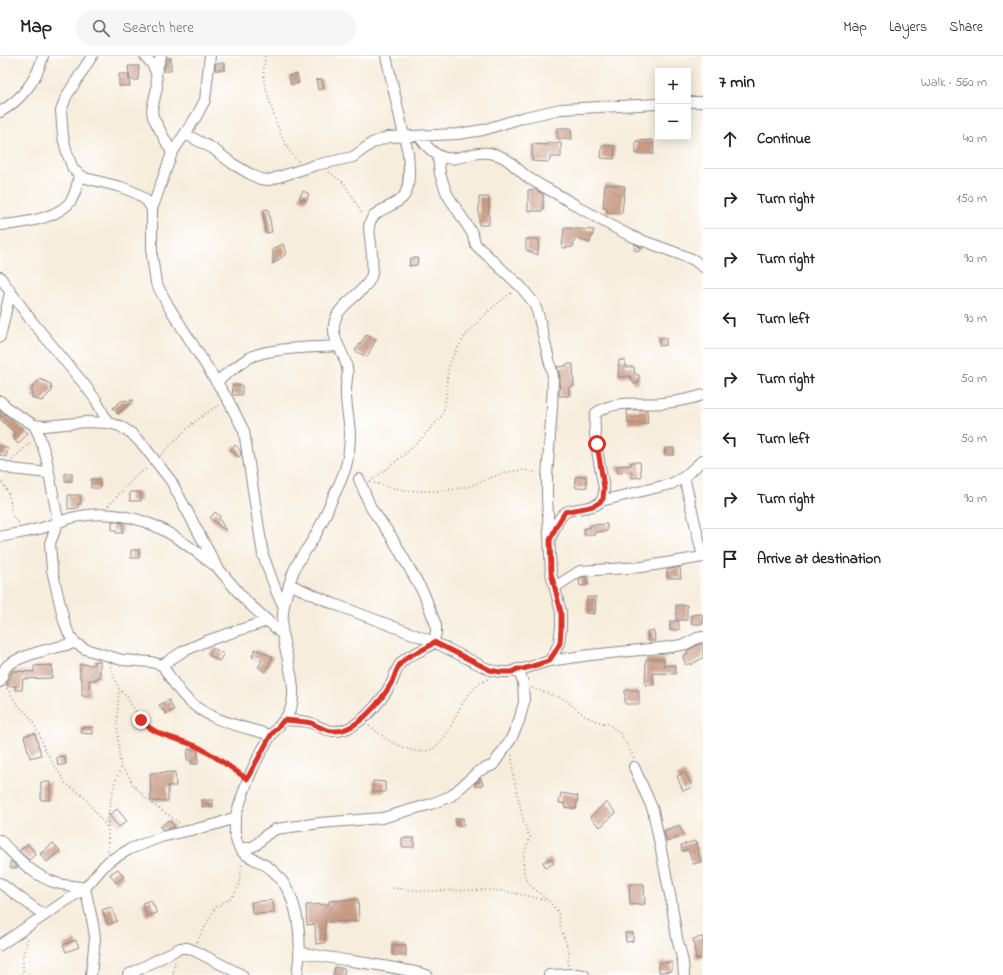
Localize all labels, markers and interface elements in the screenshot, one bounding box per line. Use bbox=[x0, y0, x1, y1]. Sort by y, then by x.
search box bbox=[76, 10, 356, 46]
text: Map bbox=[20, 14, 52, 41]
icon: search bbox=[90, 17, 112, 39]
text: Search here bbox=[122, 17, 194, 39]
text: Map bbox=[843, 17, 867, 38]
text: Layers bbox=[889, 17, 927, 38]
text: Share bbox=[949, 17, 983, 38]
map controls bbox=[655, 68, 691, 140]
button: + bbox=[655, 68, 691, 104]
text: 7 min bbox=[719, 70, 755, 95]
text: Walk · 560 m bbox=[921, 73, 987, 92]
button: − bbox=[655, 104, 691, 140]
icon: ahead bbox=[719, 128, 741, 150]
text: Continue bbox=[757, 128, 811, 150]
text: 40 m bbox=[963, 129, 987, 148]
icon: right bbox=[719, 188, 741, 210]
text: Turn right bbox=[757, 188, 815, 210]
text: 150 m bbox=[956, 189, 987, 208]
icon: right bbox=[719, 248, 741, 270]
text: Turn right bbox=[757, 248, 815, 270]
text: 90 m bbox=[964, 249, 987, 268]
icon: left bbox=[719, 308, 741, 330]
text: Turn left bbox=[757, 308, 810, 330]
text: 90 m bbox=[964, 309, 987, 328]
icon: right bbox=[719, 368, 741, 390]
text: Turn right bbox=[757, 368, 815, 390]
text: 50 m bbox=[961, 369, 987, 388]
icon: left bbox=[719, 428, 741, 450]
text: Turn left bbox=[757, 428, 810, 450]
text: 50 m bbox=[961, 429, 987, 448]
route start bbox=[588, 435, 606, 453]
icon: right bbox=[719, 488, 741, 510]
text: Turn right bbox=[757, 488, 815, 510]
text: 90 m bbox=[964, 489, 987, 508]
icon: arrive bbox=[719, 548, 741, 570]
text: Arrive at destination bbox=[757, 548, 881, 570]
route end bbox=[132, 711, 150, 729]

